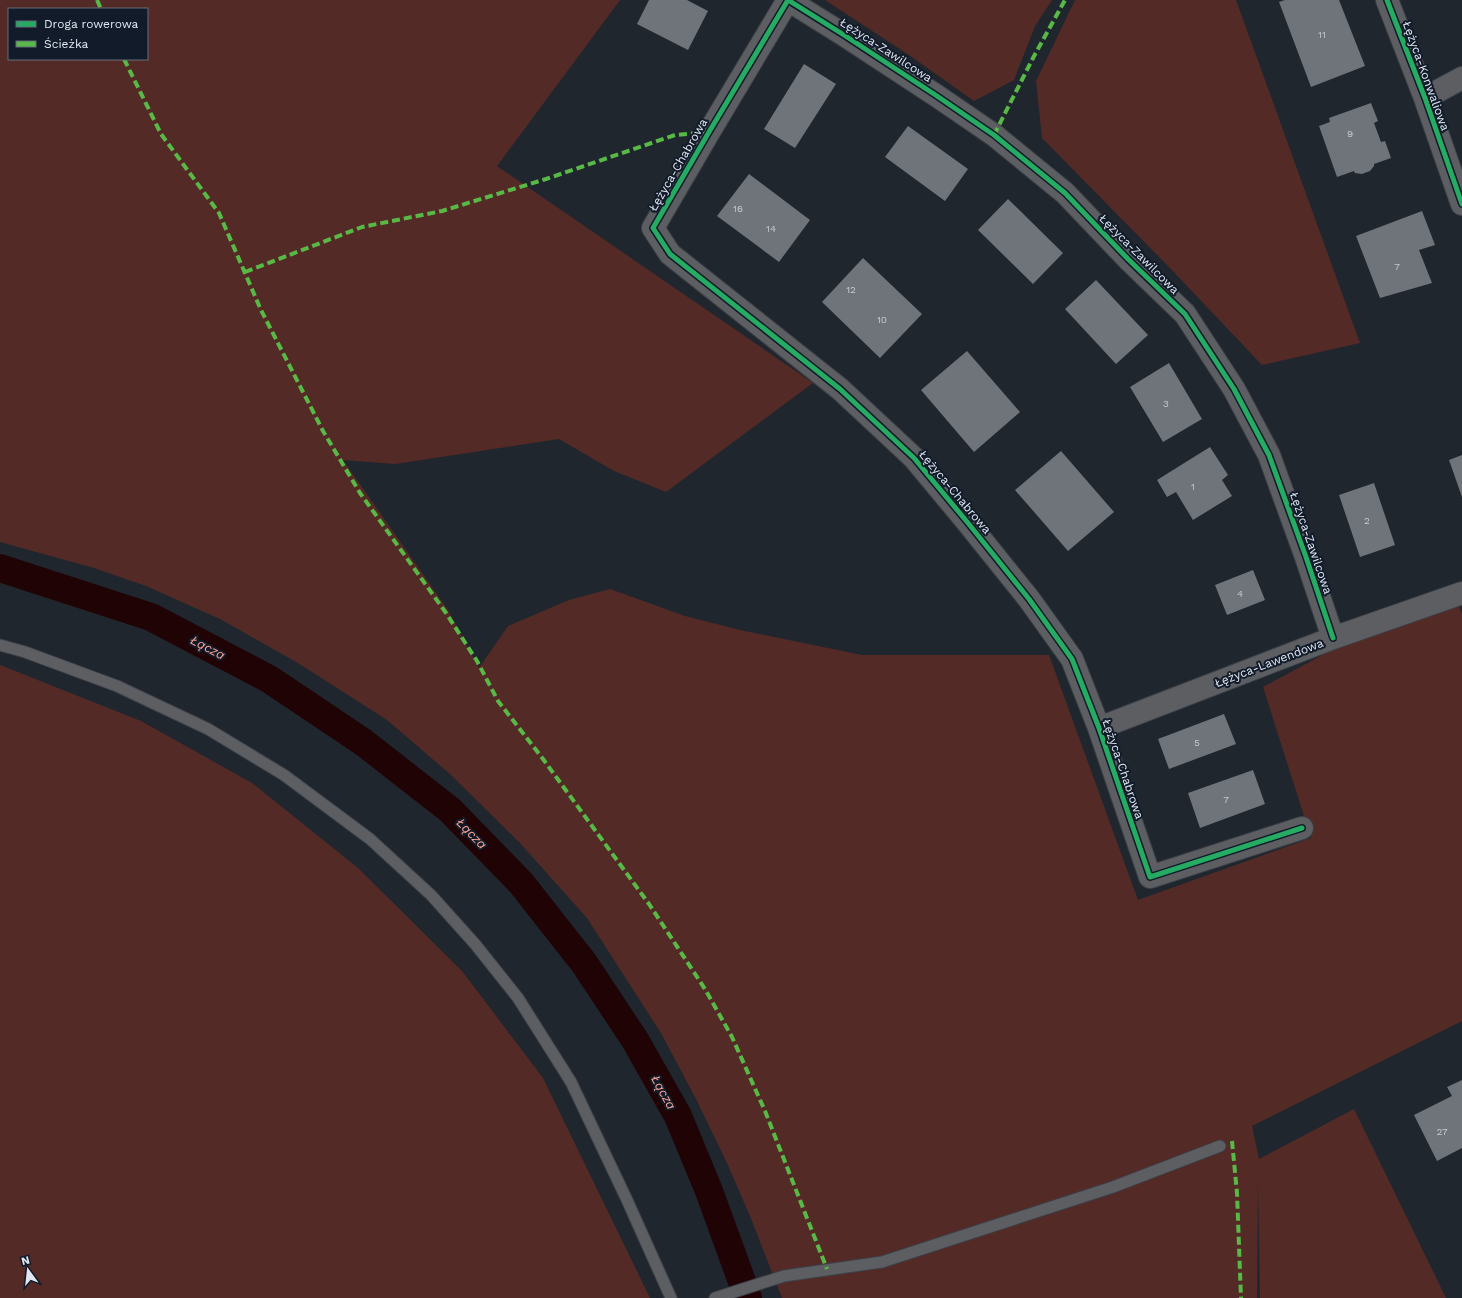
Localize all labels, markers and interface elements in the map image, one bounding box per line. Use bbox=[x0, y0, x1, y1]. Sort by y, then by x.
legend bbox=[8, 8, 148, 60]
street label: Łężyca-Zawilcowa bbox=[837, 15, 935, 85]
text: Droga rowerowa bbox=[44, 17, 139, 31]
street label: Łężyca-Konwaliowa bbox=[1400, 19, 1452, 133]
house number: 11 bbox=[1318, 29, 1326, 40]
text: Ścieżka bbox=[44, 37, 89, 51]
street label: Łężyca-Chabrowa bbox=[646, 116, 710, 214]
house number: 9 bbox=[1347, 128, 1353, 139]
house number: 16 bbox=[733, 203, 743, 214]
street label: Łężyca-Zawilcowa bbox=[1096, 211, 1182, 297]
house number: 14 bbox=[766, 223, 776, 234]
house number: 7 bbox=[1394, 261, 1400, 272]
house number: 12 bbox=[846, 284, 856, 295]
house number: 10 bbox=[877, 314, 887, 325]
house number: 3 bbox=[1163, 398, 1169, 409]
street label: Łężyca-Chabrowa bbox=[916, 447, 994, 537]
house number: 1 bbox=[1191, 481, 1195, 492]
street label: Łężyca-Zawilcowa bbox=[1287, 490, 1335, 596]
house number: 2 bbox=[1364, 515, 1370, 526]
house number: 4 bbox=[1237, 588, 1243, 599]
water label: Łącza bbox=[188, 632, 228, 663]
street label: Łężyca-Lawendowa bbox=[1213, 636, 1326, 690]
street label: Łężyca-Chabrowa bbox=[1099, 717, 1147, 821]
house number: 5 bbox=[1194, 737, 1200, 748]
house number: 7 bbox=[1223, 794, 1229, 805]
water label: Łącza bbox=[453, 815, 490, 852]
water label: Łącza bbox=[648, 1072, 679, 1112]
house number: 27 bbox=[1436, 1126, 1448, 1137]
north arrow bbox=[8, 1250, 48, 1290]
text: N bbox=[20, 1253, 31, 1268]

